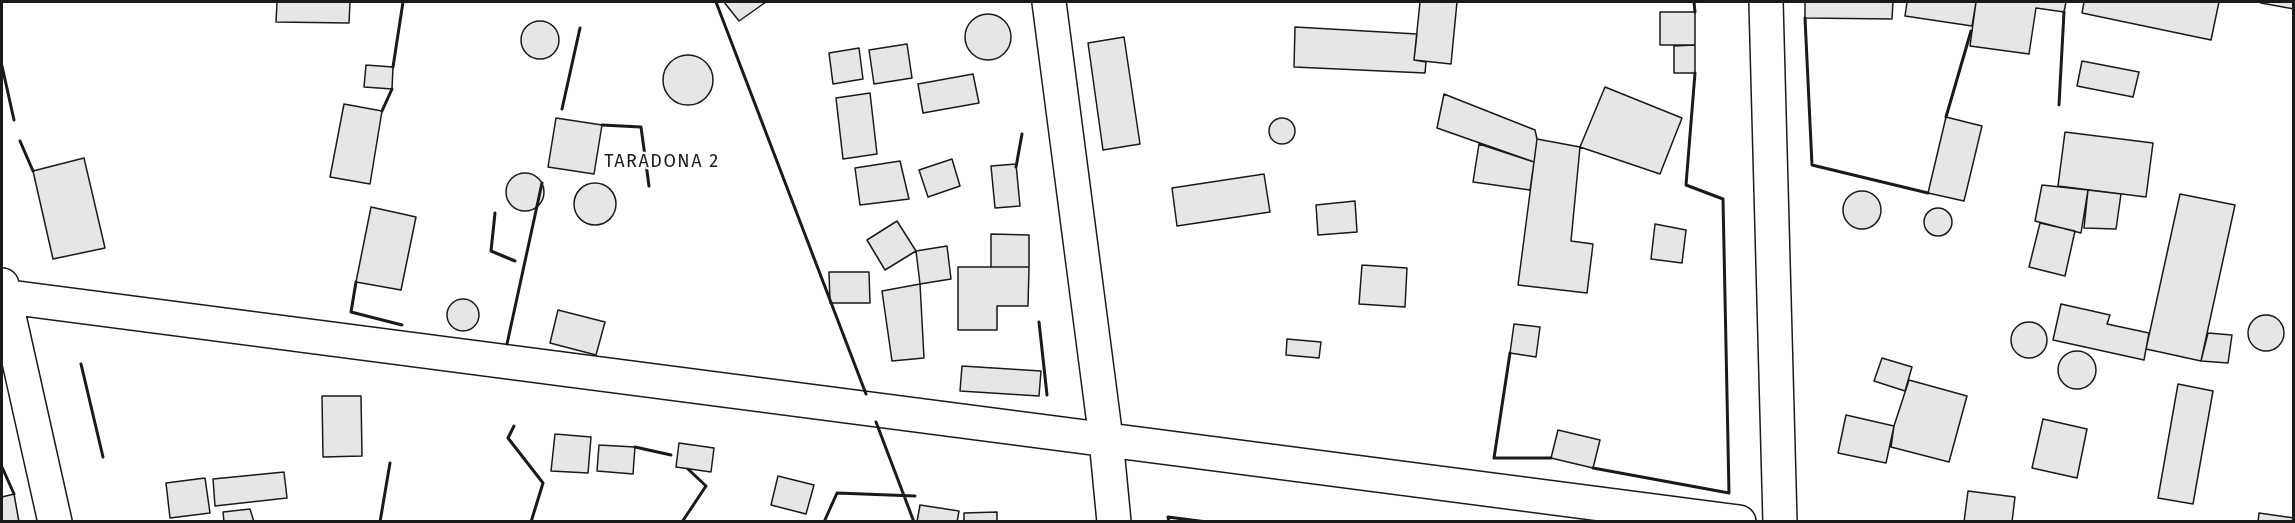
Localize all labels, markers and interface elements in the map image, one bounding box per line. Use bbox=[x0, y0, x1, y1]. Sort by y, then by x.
district label: TARADONA 2 bbox=[604, 151, 720, 173]

